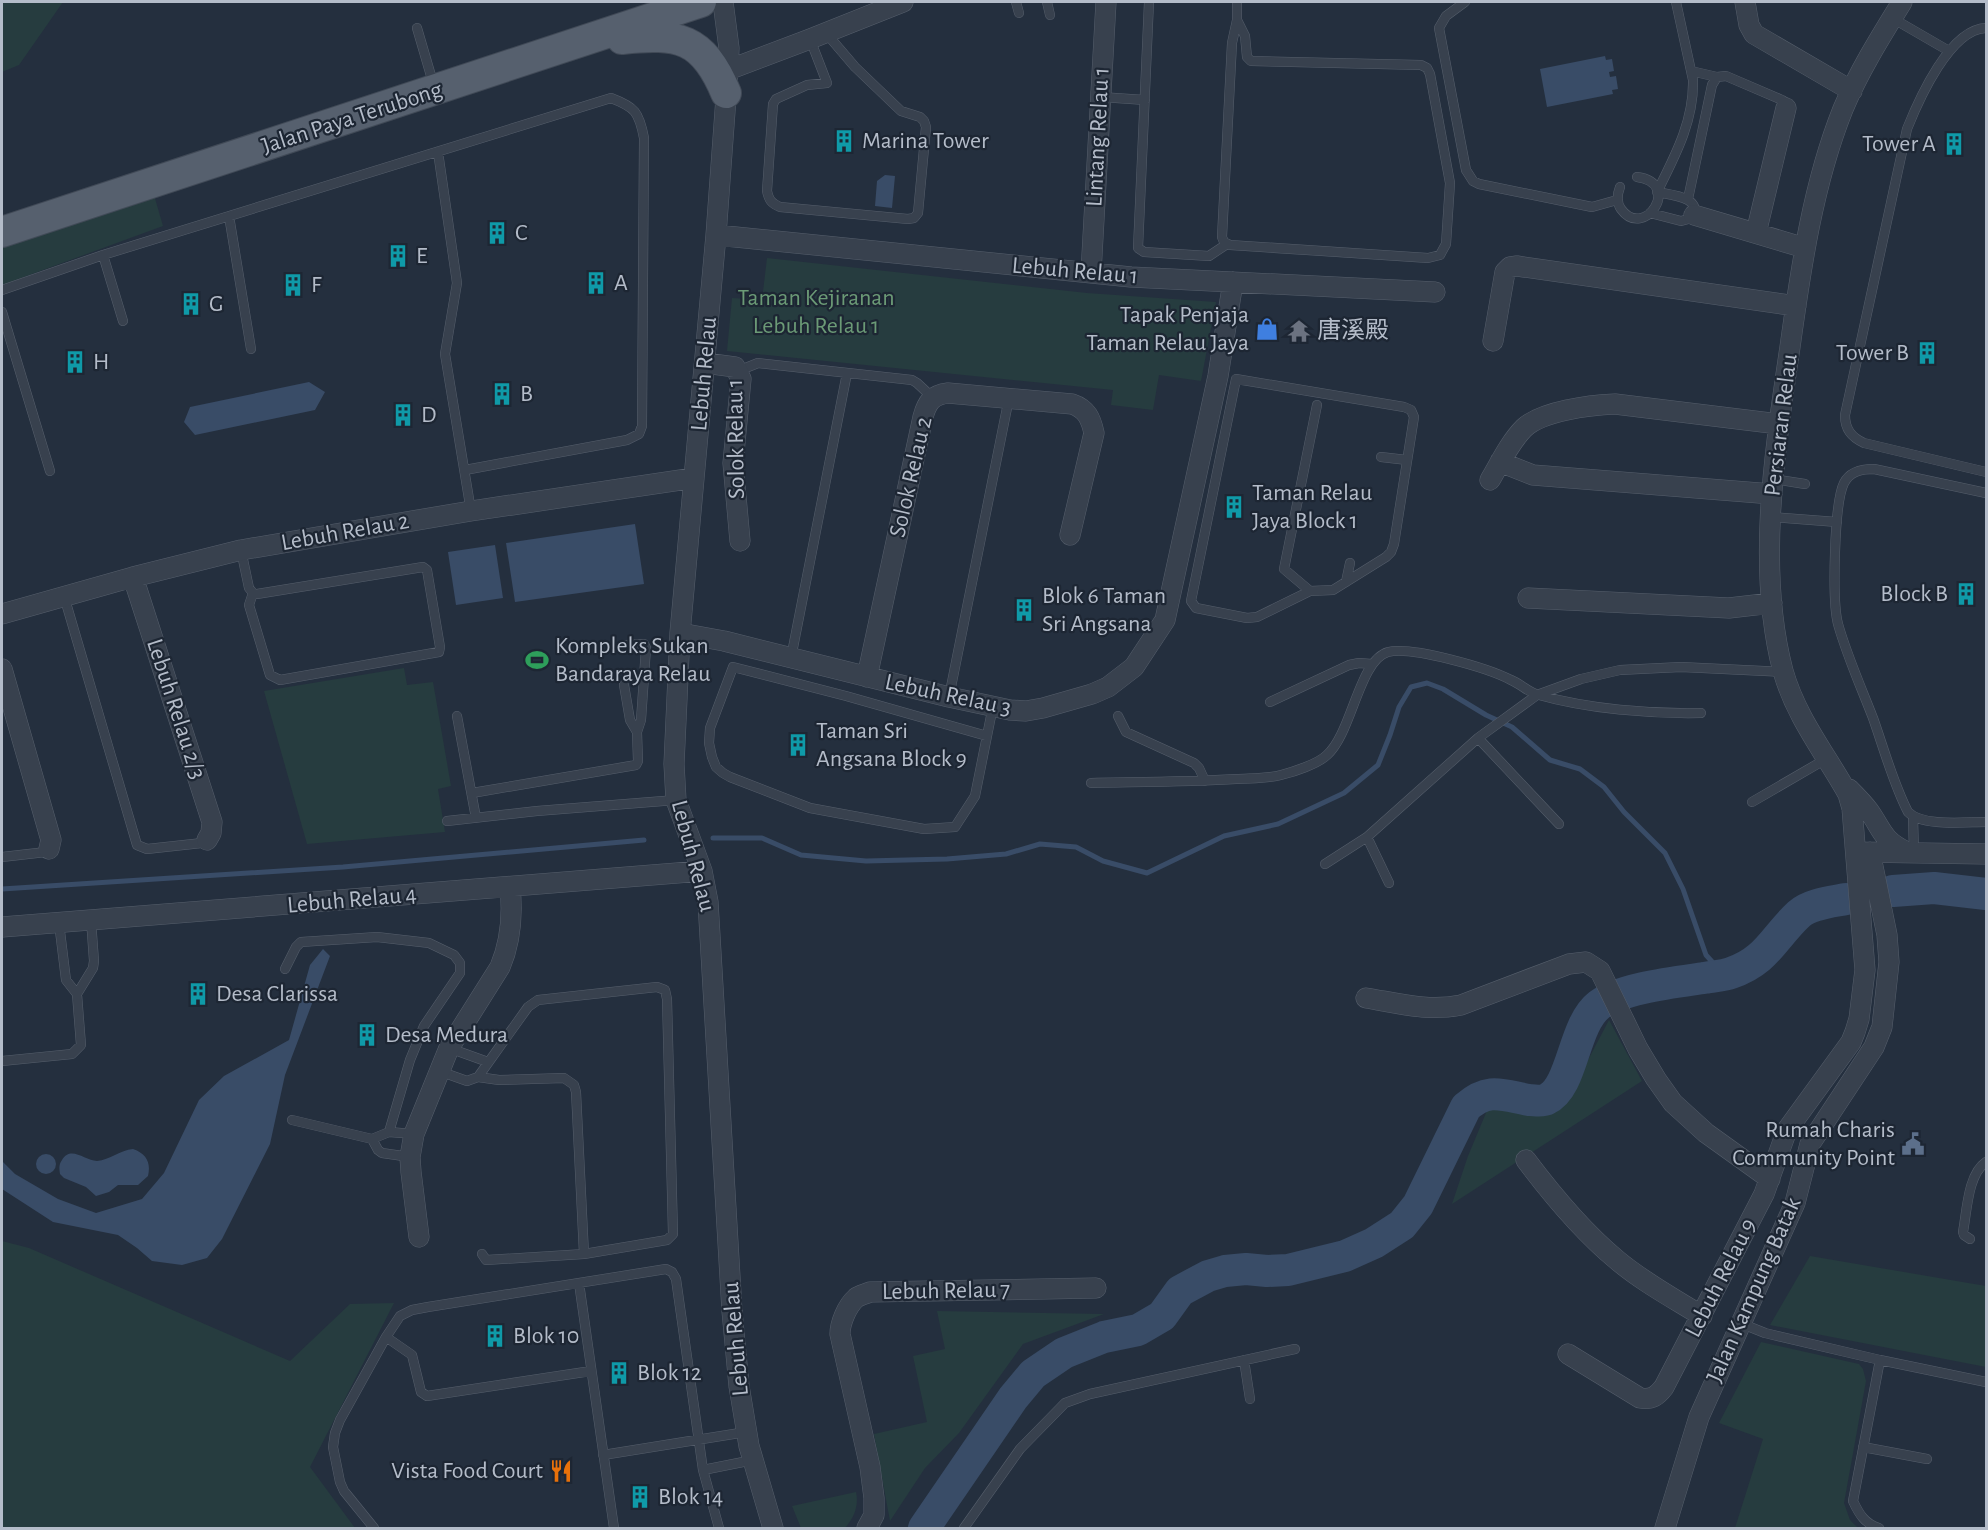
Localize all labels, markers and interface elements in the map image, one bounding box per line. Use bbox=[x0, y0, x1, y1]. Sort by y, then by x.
street label: Lintang Relau 1 bbox=[1082, 67, 1114, 207]
street label: Jalan Paya Terubong bbox=[259, 77, 445, 158]
building icon: Marina Tower bbox=[831, 128, 857, 154]
place label: Marina Tower bbox=[862, 129, 989, 153]
building icon: Tower A bbox=[1941, 131, 1967, 157]
place label: Tower A bbox=[1862, 132, 1936, 156]
building icon: C bbox=[484, 220, 510, 246]
place label: C bbox=[515, 221, 527, 245]
building icon: E bbox=[385, 243, 411, 269]
place label: E bbox=[416, 244, 428, 268]
street label: Lebuh Relau 1 bbox=[1011, 254, 1139, 288]
building icon: A bbox=[583, 270, 609, 296]
place label: A bbox=[614, 271, 628, 295]
building icon: F bbox=[280, 272, 306, 298]
place label: F bbox=[311, 273, 322, 297]
park label: Taman Kejiranan Lebuh Relau 1 bbox=[737, 286, 895, 338]
building icon: G bbox=[178, 291, 204, 317]
place label: G bbox=[209, 292, 223, 316]
place label: Tapak Penjaja Taman Relau Jaya bbox=[1086, 303, 1249, 355]
street label: Lebuh Relau bbox=[687, 316, 721, 432]
shop icon: Tapak Penjaja Taman Relau Jaya bbox=[1254, 316, 1280, 342]
place label: 唐溪殿 bbox=[1317, 317, 1389, 343]
temple icon: 唐溪殿 bbox=[1286, 318, 1312, 344]
building icon: Tower B bbox=[1914, 340, 1940, 366]
place label: Tower B bbox=[1836, 341, 1909, 365]
building icon: H bbox=[62, 349, 88, 375]
place label: H bbox=[93, 350, 109, 374]
street label: Persiaran Relau bbox=[1760, 352, 1802, 498]
street label: Solok Relau 1 bbox=[723, 379, 749, 499]
building icon: B bbox=[489, 381, 515, 407]
place label: B bbox=[520, 382, 533, 406]
building icon: D bbox=[390, 402, 416, 428]
place label: D bbox=[421, 403, 437, 427]
street label: Solok Relau 2 bbox=[885, 414, 937, 540]
place label: Taman Relau Jaya Block 1 bbox=[1252, 481, 1372, 533]
building icon: Taman Relau Jaya Block 1 bbox=[1221, 494, 1247, 520]
street label: Lebuh Relau 2 bbox=[279, 509, 411, 555]
building icon: Block B bbox=[1953, 581, 1979, 607]
place label: Block B bbox=[1880, 582, 1948, 606]
place label: Blok 6 Taman Sri Angsana bbox=[1042, 584, 1166, 636]
building icon: Blok 6 Taman Sri Angsana bbox=[1011, 597, 1037, 623]
place label: Kompleks Sukan Bandaraya Relau bbox=[555, 634, 710, 686]
street label: Lebuh Relau 2/3 bbox=[142, 636, 210, 782]
sports icon: Kompleks Sukan Bandaraya Relau bbox=[524, 647, 550, 673]
street label: Lebuh Relau 3 bbox=[883, 670, 1013, 720]
place label: Taman Sri Angsana Block 9 bbox=[816, 719, 967, 771]
building icon: Taman Sri Angsana Block 9 bbox=[785, 732, 811, 758]
street label: Lebuh Relau bbox=[667, 798, 719, 914]
street label: Lebuh Relau 4 bbox=[286, 882, 418, 918]
building icon: Desa Clarissa bbox=[185, 981, 211, 1007]
place label: Desa Clarissa bbox=[216, 982, 338, 1006]
building icon: Desa Medura bbox=[354, 1022, 380, 1048]
place label: Desa Medura bbox=[385, 1023, 508, 1047]
place label: Rumah Charis Community Point bbox=[1732, 1118, 1895, 1170]
public building icon: Rumah Charis Community Point bbox=[1900, 1131, 1926, 1157]
street label: Jalan Kampung Batak bbox=[1702, 1194, 1806, 1386]
street label: Lebuh Relau 9 bbox=[1681, 1215, 1761, 1341]
street label: Lebuh Relau 7 bbox=[882, 1278, 1010, 1304]
street label: Lebuh Relau bbox=[719, 1281, 753, 1397]
building icon: Blok 10 bbox=[482, 1323, 508, 1349]
place label: Blok 10 bbox=[513, 1324, 579, 1348]
building icon: Blok 12 bbox=[606, 1360, 632, 1386]
place label: Blok 12 bbox=[637, 1361, 702, 1385]
restaurant icon: Vista Food Court bbox=[548, 1458, 574, 1484]
place label: Vista Food Court bbox=[391, 1459, 543, 1483]
building icon: Blok 14 bbox=[627, 1484, 653, 1510]
place label: Blok 14 bbox=[658, 1485, 723, 1509]

